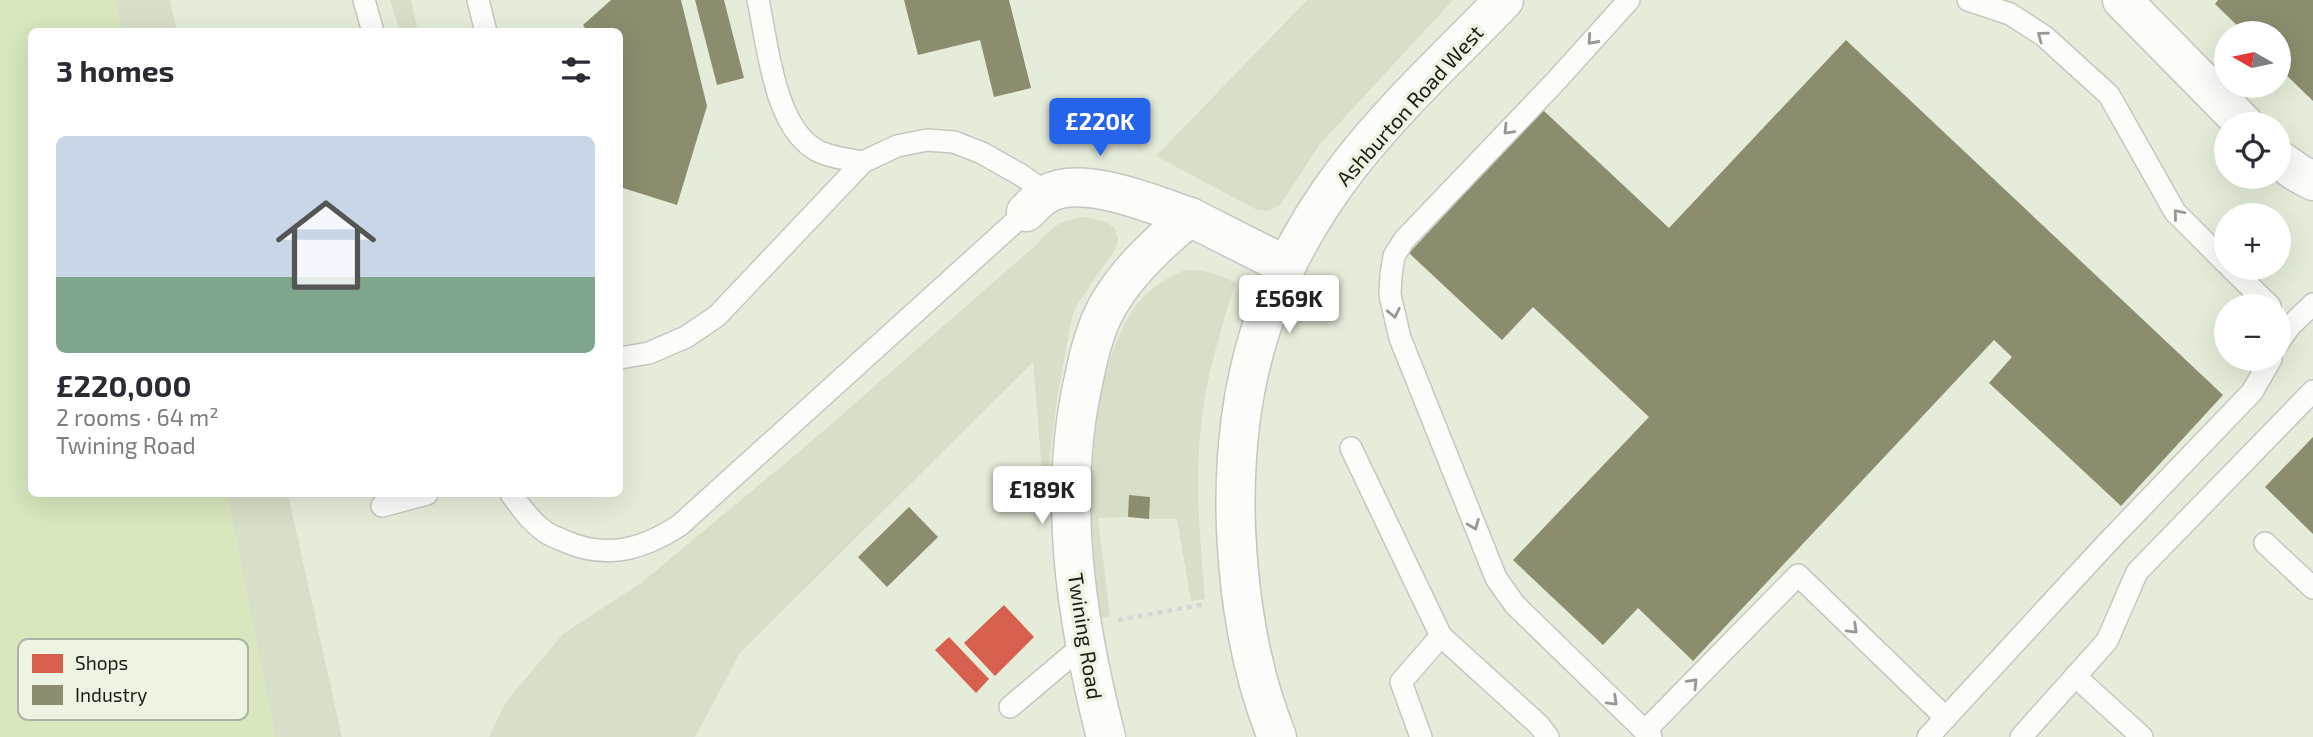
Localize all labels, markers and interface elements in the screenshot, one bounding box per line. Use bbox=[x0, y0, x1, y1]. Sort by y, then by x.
street label: Ashburton Road West bbox=[1330, 20, 1488, 190]
north arrow bbox=[2214, 21, 2291, 98]
map controls bbox=[2214, 21, 2291, 371]
one-way arrow bbox=[2037, 31, 2050, 44]
one-way arrow bbox=[1588, 32, 1600, 45]
icon: filters bbox=[557, 51, 595, 89]
text: 3 homes bbox=[56, 52, 175, 88]
pin: £220K bbox=[1051, 99, 1149, 158]
text: £220K bbox=[1065, 107, 1135, 135]
button: locate bbox=[2214, 112, 2291, 189]
one-way arrow bbox=[1504, 122, 1517, 135]
icon: home bbox=[263, 182, 389, 308]
button: + bbox=[2214, 203, 2291, 280]
one-way arrow bbox=[2174, 210, 2187, 222]
pin: £569K bbox=[1240, 276, 1338, 335]
text: £569K bbox=[1255, 284, 1323, 312]
button: − bbox=[2214, 294, 2291, 371]
one-way arrow bbox=[1385, 307, 1400, 319]
text: £220,000 bbox=[56, 367, 191, 403]
text: 2 rooms · 64 m² bbox=[56, 403, 219, 431]
text: Twining Road bbox=[56, 431, 196, 459]
pin: £189K bbox=[993, 466, 1091, 526]
text: £189K bbox=[1009, 475, 1075, 503]
one-way arrow bbox=[1466, 518, 1480, 530]
street label: Twining Road bbox=[1064, 571, 1108, 701]
one-way arrow bbox=[1845, 621, 1858, 634]
legend bbox=[18, 639, 248, 720]
text: Shops bbox=[75, 651, 128, 674]
one-way arrow bbox=[1684, 678, 1697, 691]
text: Industry bbox=[75, 683, 147, 706]
one-way arrow bbox=[1605, 692, 1618, 705]

